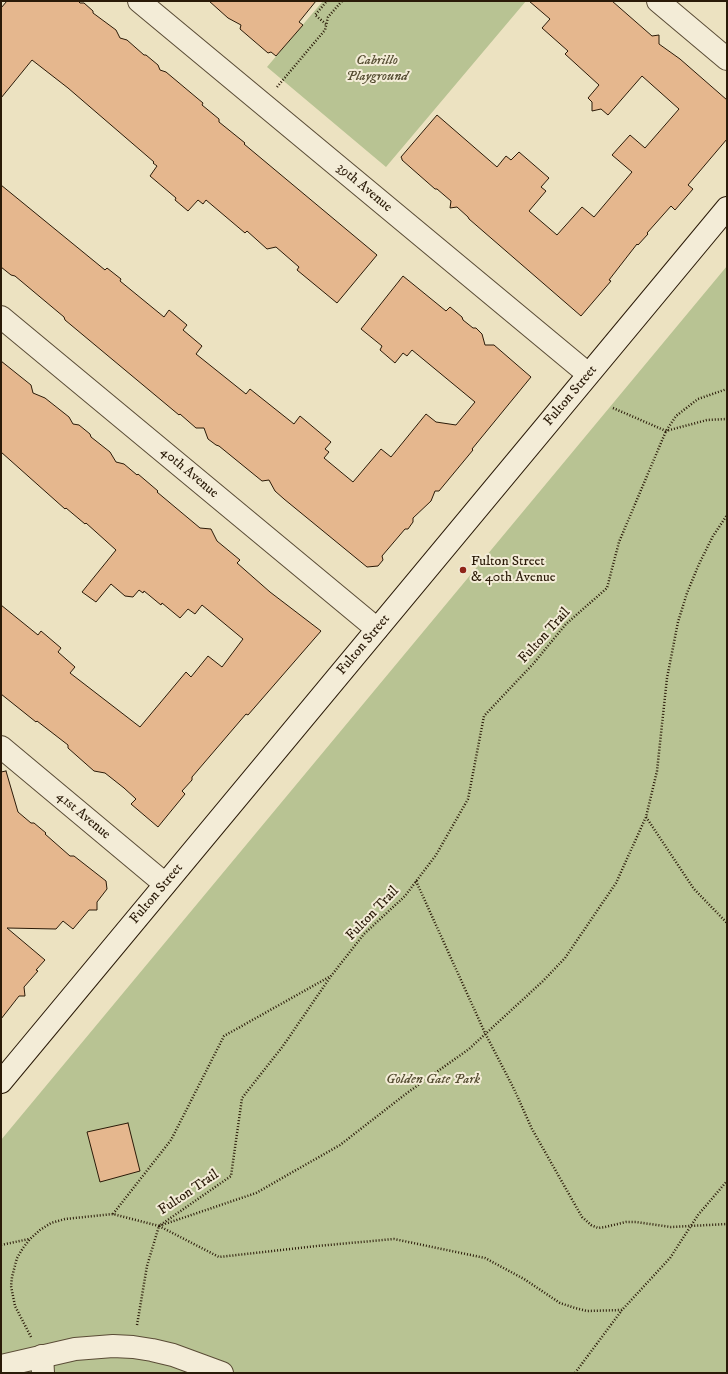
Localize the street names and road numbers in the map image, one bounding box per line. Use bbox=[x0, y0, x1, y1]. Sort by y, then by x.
street label: 39th Avenue bbox=[333, 160, 395, 216]
street label: Fulton Street bbox=[541, 362, 601, 430]
street label: 40th Avenue bbox=[156, 444, 222, 502]
street label: Fulton Trail bbox=[516, 605, 574, 667]
street label: Fulton Street bbox=[334, 611, 394, 679]
street label: 41st Avenue bbox=[52, 788, 114, 844]
street label: Fulton Street bbox=[127, 860, 187, 928]
street label: Fulton Trail bbox=[343, 883, 403, 945]
street label: Fulton Trail bbox=[156, 1167, 222, 1219]

